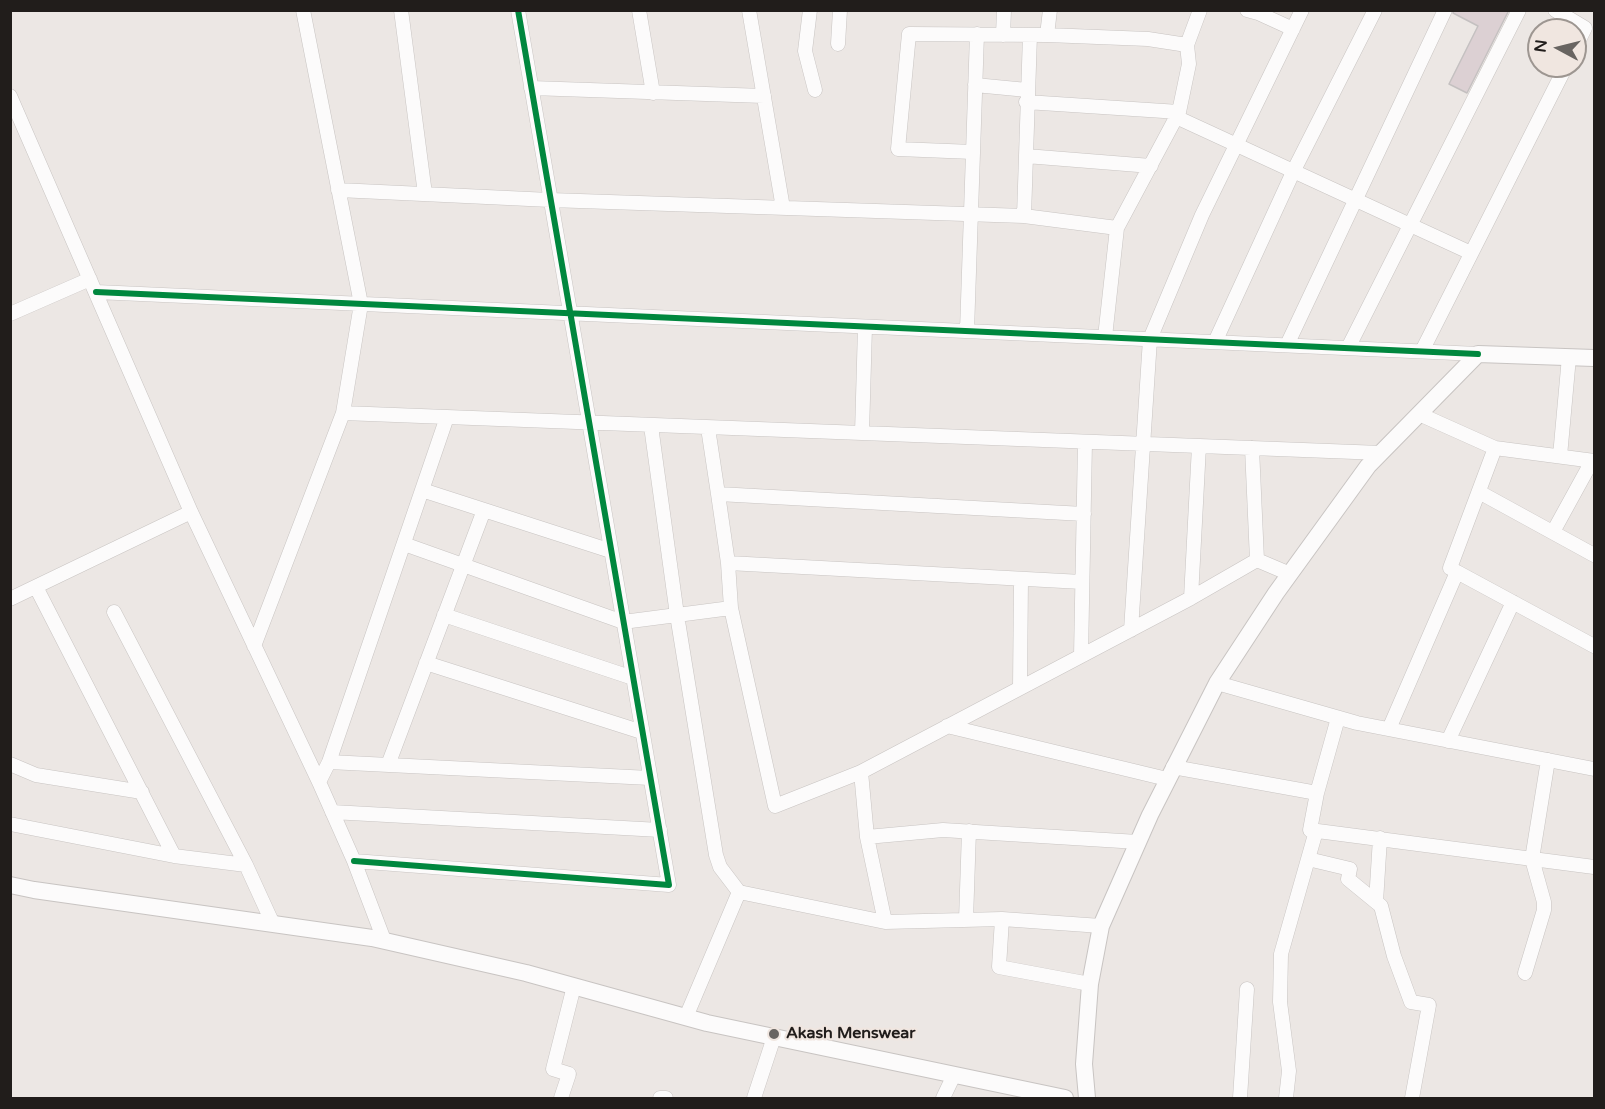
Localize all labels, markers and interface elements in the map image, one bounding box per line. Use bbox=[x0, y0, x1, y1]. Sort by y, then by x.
north arrow bbox=[1527, 18, 1587, 78]
text: N bbox=[1530, 38, 1552, 54]
place label: Akash Menswear bbox=[786, 1024, 915, 1044]
marker: Akash Menswear bbox=[767, 1027, 781, 1041]

